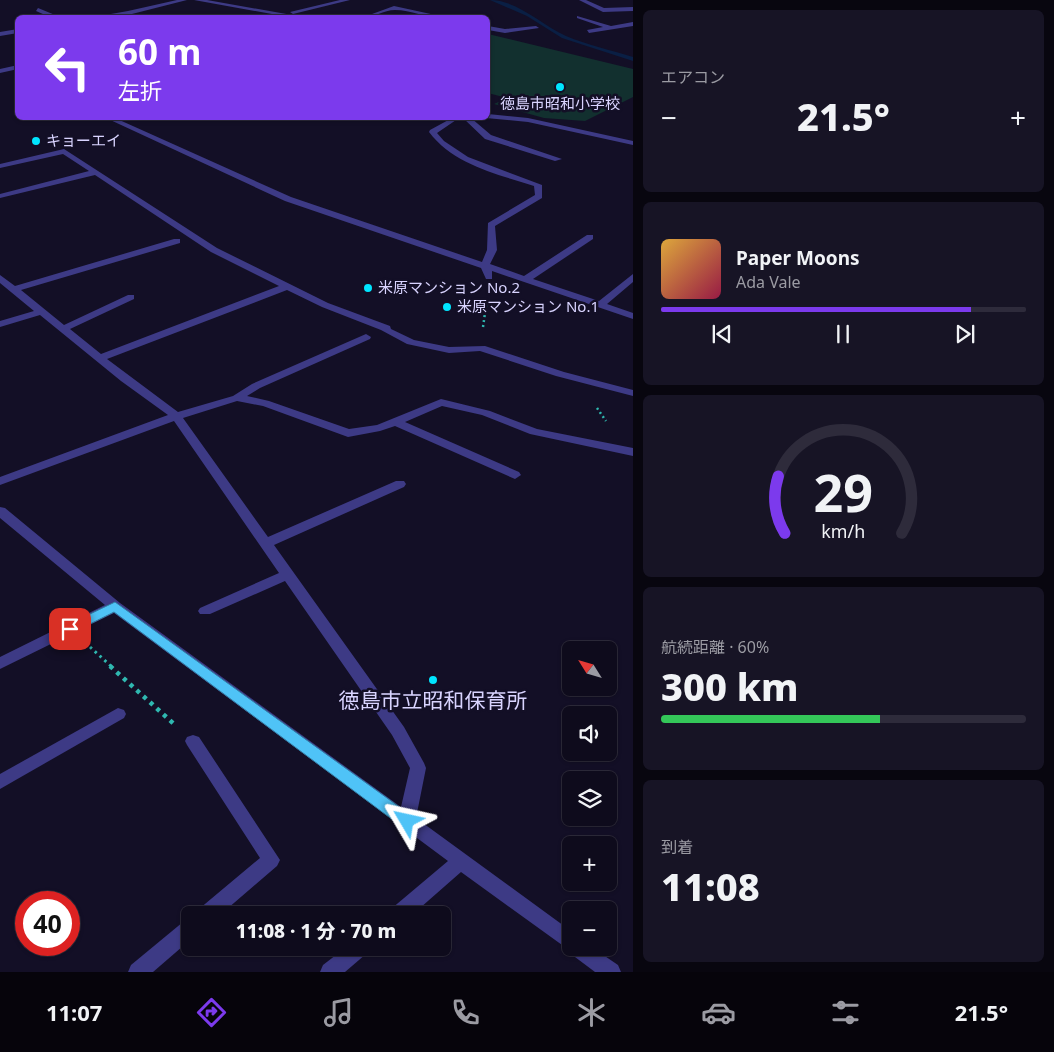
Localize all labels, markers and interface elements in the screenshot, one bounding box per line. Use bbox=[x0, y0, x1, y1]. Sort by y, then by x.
text: 60 m bbox=[118, 28, 201, 75]
icon: left bbox=[35, 35, 100, 100]
text: エアコン bbox=[661, 66, 725, 88]
text: 左折 bbox=[118, 75, 162, 105]
marker: 徳島市昭和小学校 bbox=[554, 81, 566, 93]
text: 21.5° bbox=[797, 90, 890, 142]
place label: 徳島市昭和小学校 bbox=[500, 93, 620, 113]
text: − bbox=[661, 98, 677, 136]
text: + bbox=[1010, 98, 1026, 136]
place label: キョーエイ bbox=[46, 130, 121, 150]
marker: キョーエイ bbox=[30, 135, 42, 147]
text: Paper Moons bbox=[736, 245, 860, 271]
text: Ada Vale bbox=[736, 271, 801, 293]
place label: 米原マンション No.2 bbox=[378, 277, 520, 297]
marker: 米原マンション No.2 bbox=[362, 282, 374, 294]
place label: 米原マンション No.1 bbox=[457, 296, 599, 316]
marker: 米原マンション No.1 bbox=[441, 301, 453, 313]
icon: previous bbox=[708, 320, 736, 348]
icon: pause bbox=[829, 320, 857, 348]
icon: next bbox=[951, 320, 979, 348]
text: 29 bbox=[814, 456, 873, 527]
text: km/h bbox=[822, 519, 865, 543]
pin bbox=[49, 608, 91, 650]
icon: arrive bbox=[56, 615, 84, 643]
text: 航続距離 · 60% bbox=[661, 636, 769, 658]
north arrow bbox=[562, 641, 618, 696]
map controls bbox=[562, 641, 617, 956]
text: 300 km bbox=[661, 660, 799, 712]
marker: 徳島市立昭和保育所 bbox=[427, 674, 439, 686]
place label: 徳島市立昭和保育所 bbox=[339, 686, 528, 714]
button: sound bbox=[562, 706, 617, 761]
button: layers bbox=[562, 771, 617, 826]
position arrow bbox=[380, 794, 432, 846]
button: + bbox=[562, 836, 617, 891]
text: 到着 bbox=[661, 836, 693, 858]
text: 11:08 bbox=[661, 860, 760, 912]
speed limit sign: 40 bbox=[15, 891, 80, 956]
button: − bbox=[562, 901, 617, 956]
text: 11:08 · 1 分 · 70 m bbox=[236, 918, 396, 944]
icon: directions bbox=[194, 995, 229, 1030]
icon: music bbox=[321, 995, 356, 1030]
icon: phone bbox=[448, 995, 483, 1030]
icon: climate bbox=[574, 995, 609, 1030]
icon: car bbox=[701, 995, 736, 1030]
icon: filters bbox=[828, 995, 863, 1030]
text: 11:07 bbox=[46, 997, 102, 1027]
text: 21.5° bbox=[955, 997, 1008, 1027]

